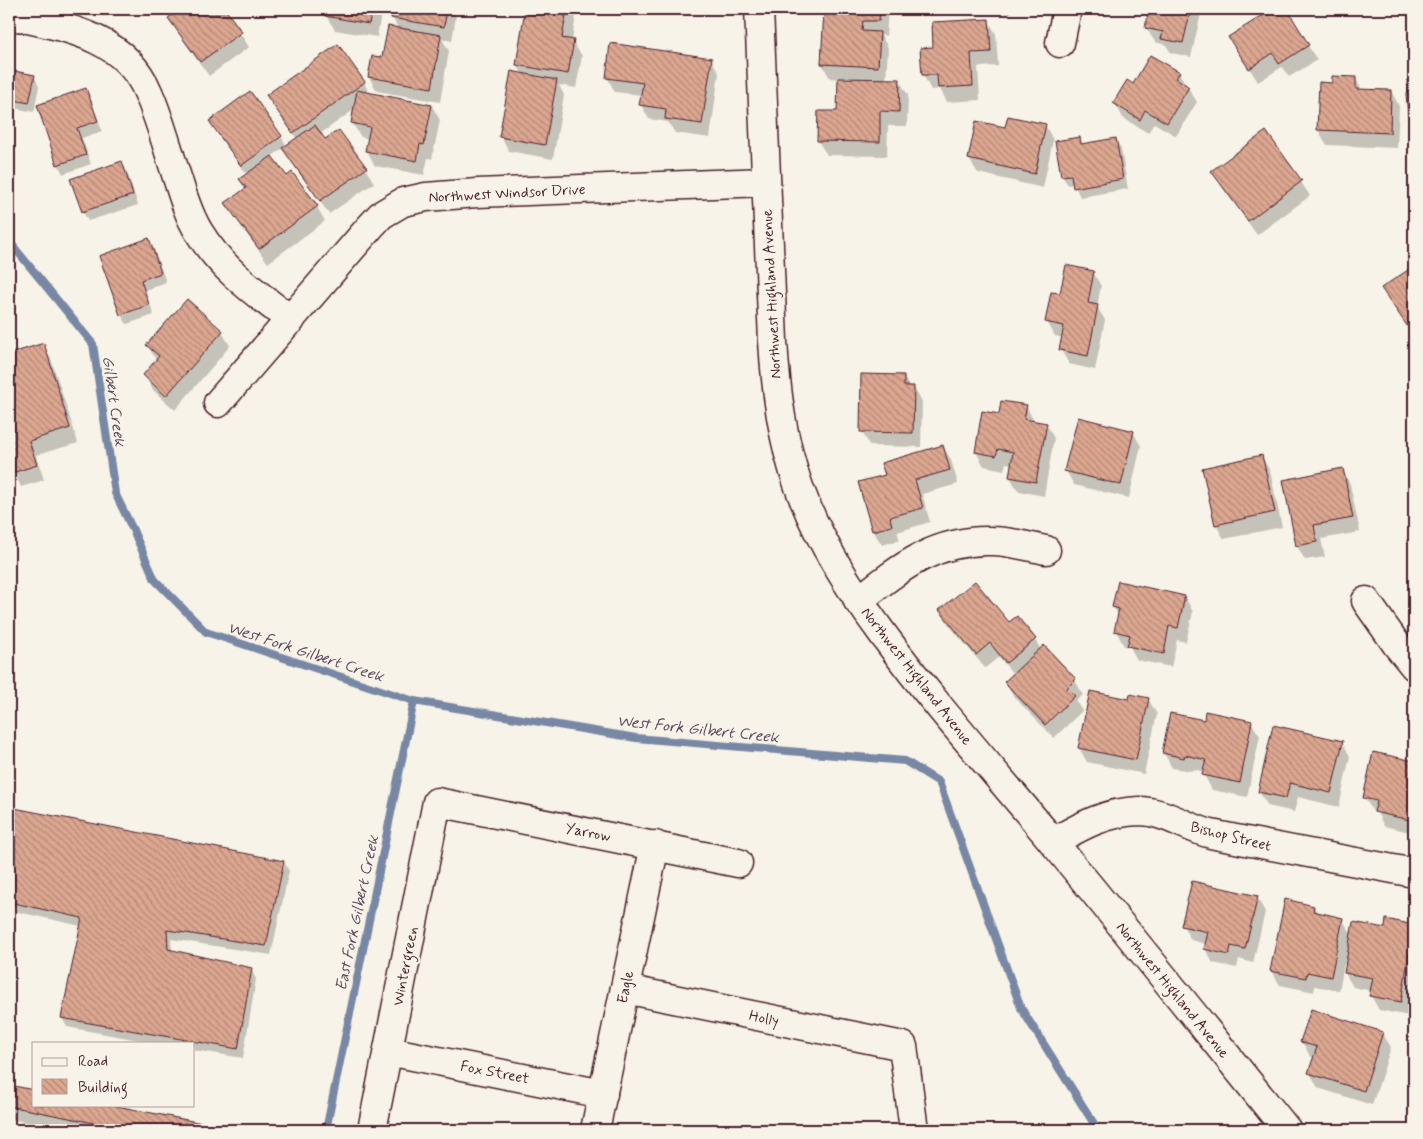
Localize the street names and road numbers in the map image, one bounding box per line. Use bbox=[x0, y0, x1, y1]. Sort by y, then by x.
street label: Northwest Windsor Drive bbox=[428, 180, 586, 208]
street label: Northwest Highland Avenue bbox=[758, 209, 787, 379]
street label: Northwest Highland Avenue bbox=[855, 604, 976, 750]
street label: Bishop Street bbox=[1188, 817, 1273, 857]
street label: Yarrow bbox=[563, 819, 612, 847]
street label: Northwest Highland Avenue bbox=[1110, 918, 1233, 1064]
street label: Wintergreen bbox=[388, 925, 424, 1008]
street label: Eagle bbox=[613, 969, 639, 1006]
street label: Holly bbox=[747, 1006, 781, 1032]
street label: Fox Street bbox=[459, 1057, 531, 1089]

